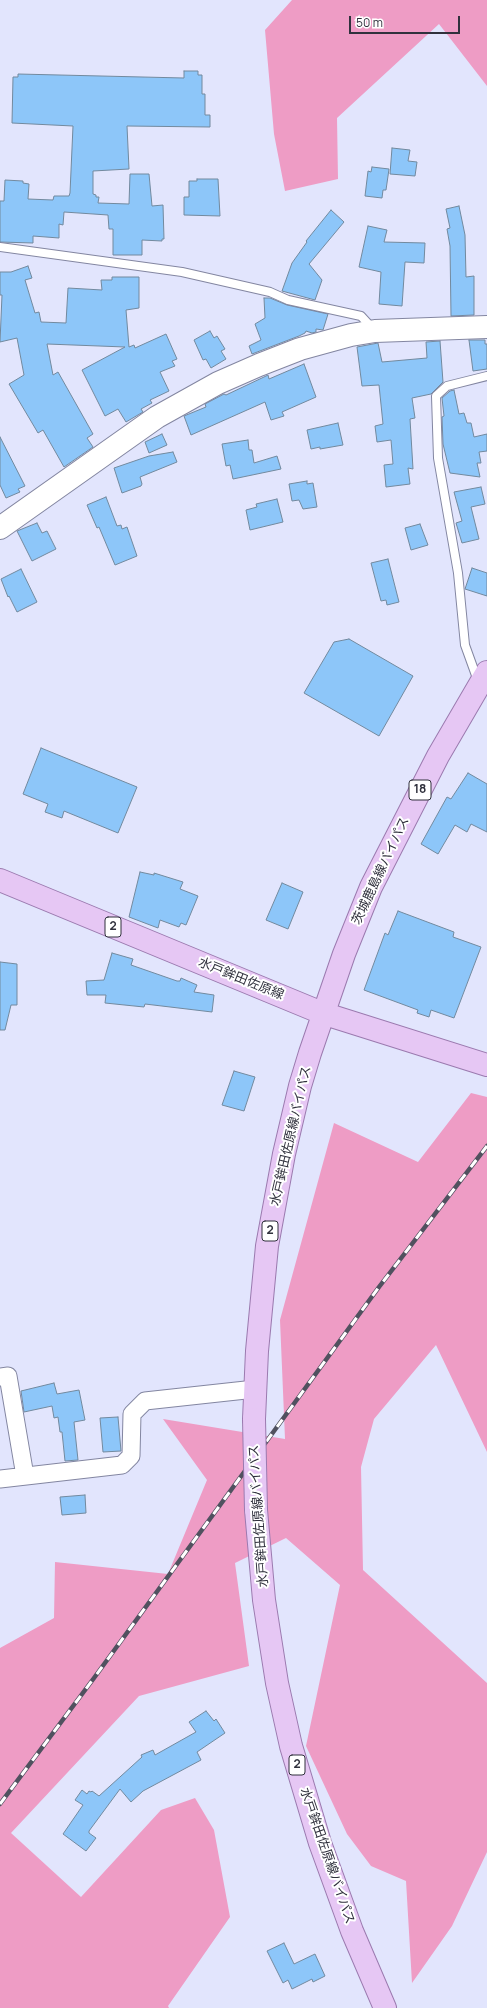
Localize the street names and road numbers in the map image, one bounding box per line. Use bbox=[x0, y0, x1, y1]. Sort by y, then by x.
road number: 18 bbox=[409, 780, 431, 800]
street label: 茨城鹿島線バイパス bbox=[349, 815, 413, 927]
road number: 2 bbox=[105, 917, 121, 937]
street label: 水戸鉾田佐原線 bbox=[196, 955, 286, 1003]
street label: 水戸鉾田佐原線バイパス bbox=[267, 1065, 315, 1207]
road number: 2 bbox=[262, 1221, 278, 1241]
street label: 水戸鉾田佐原線バイパス bbox=[246, 1444, 272, 1588]
road number: 2 bbox=[289, 1755, 305, 1775]
street label: 水戸鉾田佐原線バイパス bbox=[296, 1786, 358, 1926]

